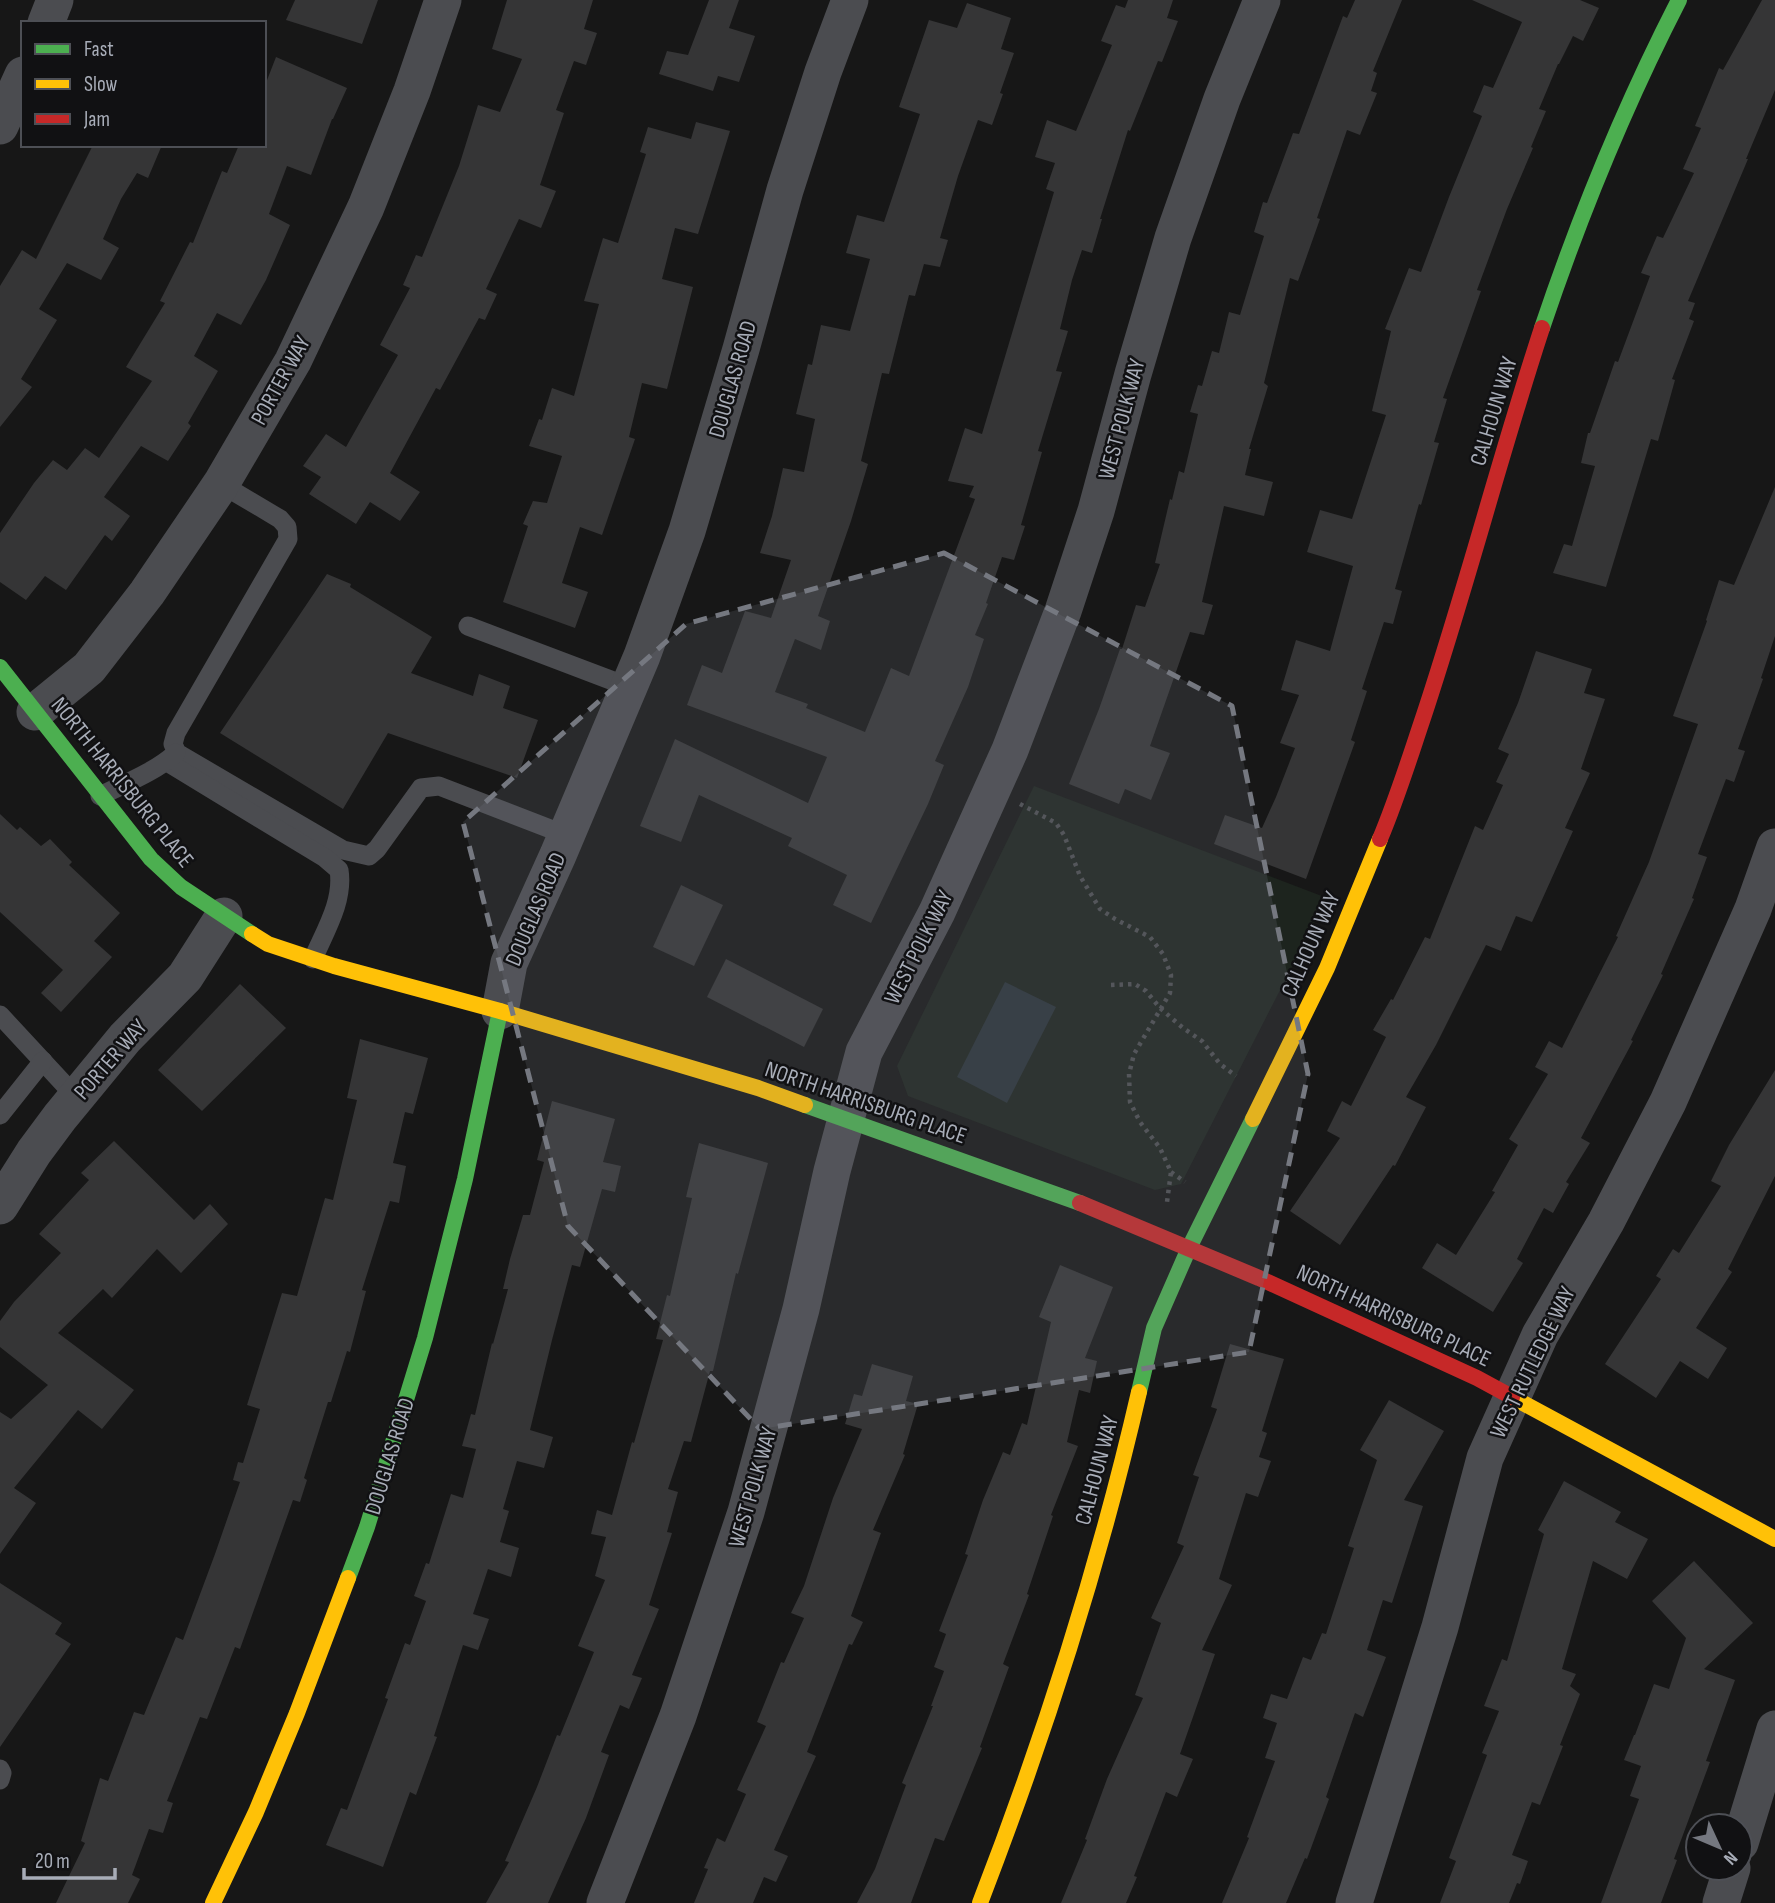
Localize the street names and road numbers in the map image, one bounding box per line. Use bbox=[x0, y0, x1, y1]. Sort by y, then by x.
street label: DOUGLAS ROAD bbox=[703, 318, 763, 441]
street label: PORTER WAY bbox=[245, 331, 317, 430]
street label: CALHOUN WAY bbox=[1464, 353, 1524, 469]
street label: WEST POLK WAY bbox=[1092, 356, 1152, 483]
street label: NORTH HARRISBURG PLACE bbox=[45, 692, 200, 874]
street label: DOUGLAS ROAD bbox=[499, 848, 572, 970]
street label: WEST POLK WAY bbox=[878, 886, 960, 1009]
street label: CALHOUN WAY bbox=[1275, 887, 1347, 1001]
street label: PORTER WAY bbox=[68, 1013, 154, 1106]
street label: NORTH HARRISBURG PLACE bbox=[761, 1055, 970, 1151]
street label: NORTH HARRISBURG PLACE bbox=[1292, 1259, 1495, 1373]
street label: WEST RUTLEDGE WAY bbox=[1484, 1282, 1582, 1443]
street label: DOUGLAS ROAD bbox=[359, 1395, 421, 1518]
street label: CALHOUN WAY bbox=[1069, 1412, 1125, 1528]
street label: WEST POLK WAY bbox=[722, 1424, 784, 1551]

